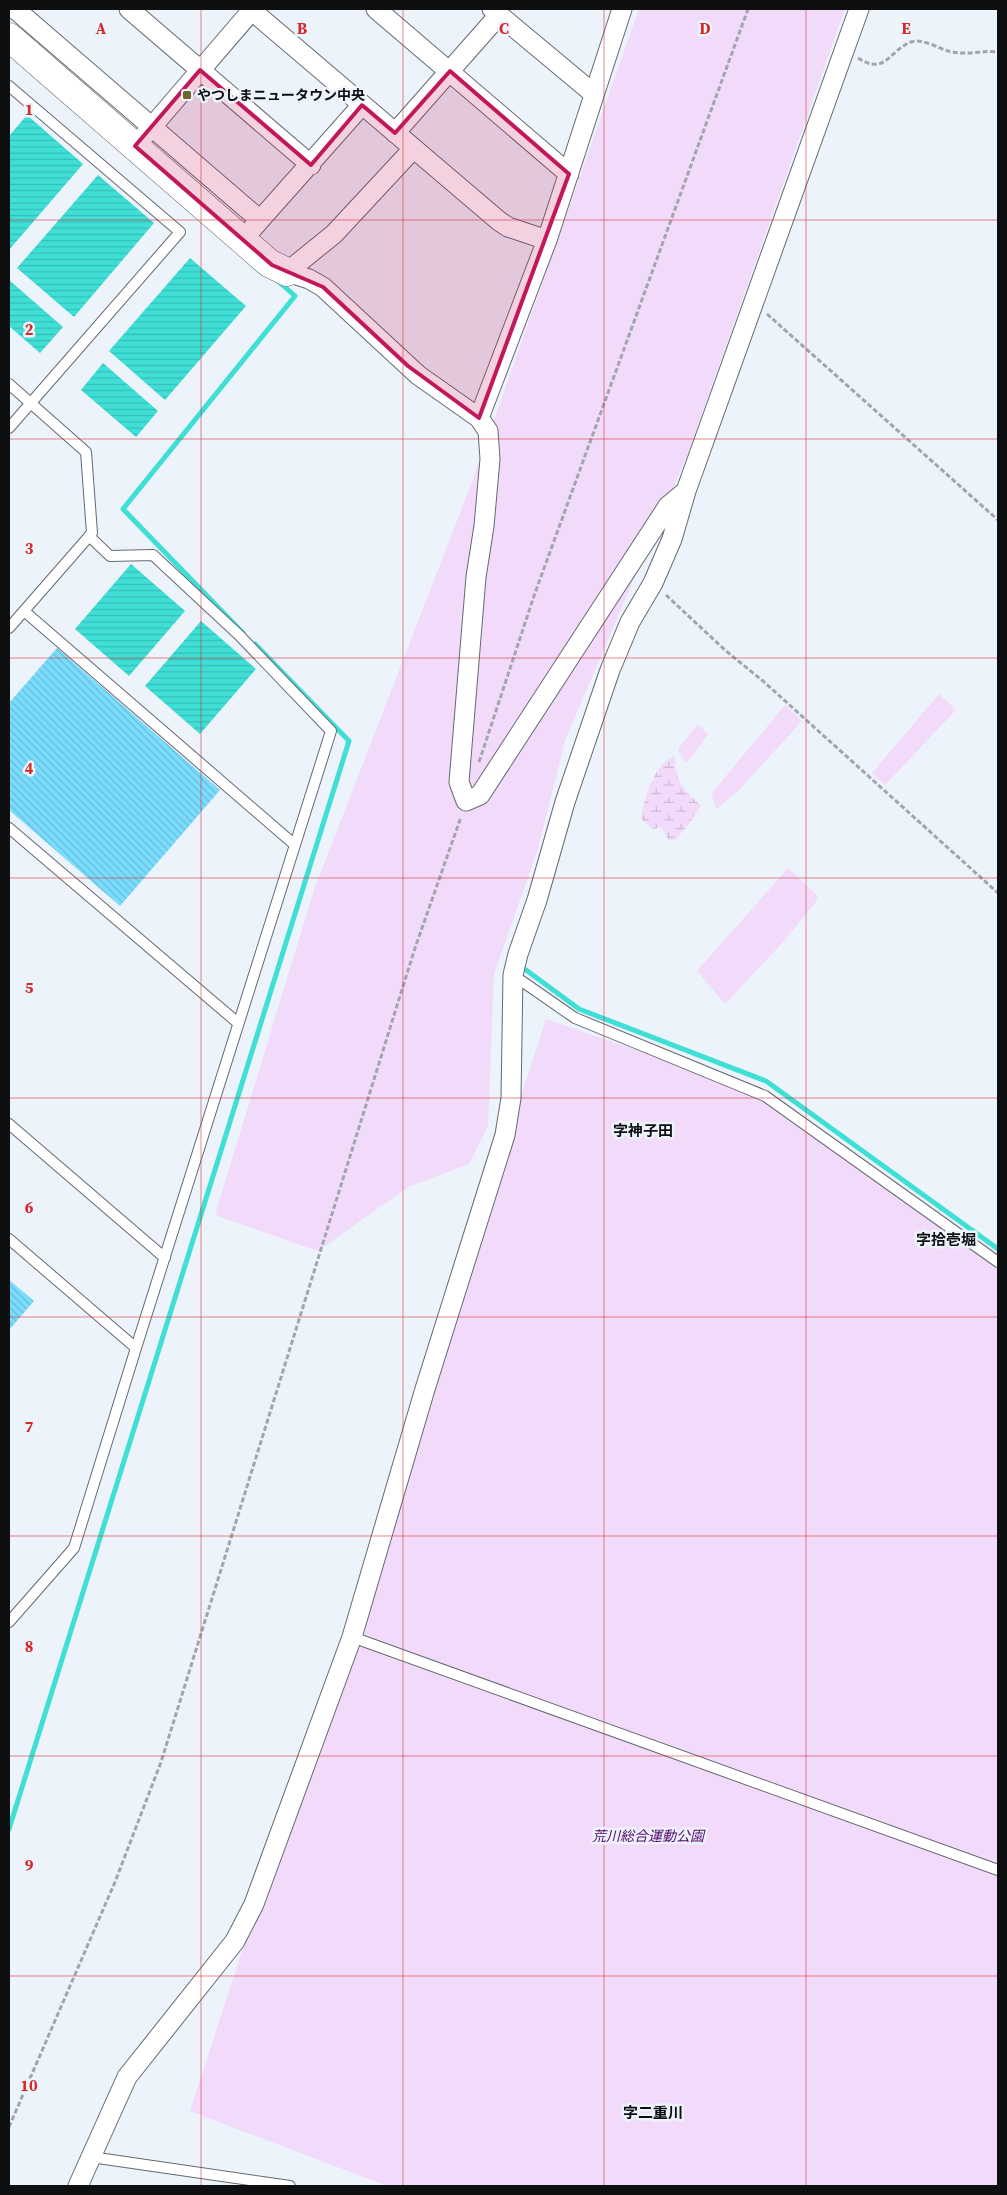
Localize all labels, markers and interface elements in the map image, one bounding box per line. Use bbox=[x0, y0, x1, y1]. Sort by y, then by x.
text: A bbox=[96, 17, 107, 39]
text: B bbox=[297, 17, 308, 39]
text: C bbox=[499, 17, 509, 39]
text: D bbox=[699, 17, 711, 39]
text: E bbox=[901, 17, 911, 39]
place label: やつしまニュータウン中央 bbox=[197, 85, 365, 105]
marker: やつしまニュータウン中央 bbox=[181, 89, 193, 101]
text: 1 bbox=[25, 98, 33, 120]
text: 2 bbox=[25, 318, 34, 340]
text: 3 bbox=[25, 537, 34, 559]
text: 4 bbox=[25, 757, 34, 779]
text: 5 bbox=[25, 976, 34, 998]
district label: 字神子田 bbox=[613, 1120, 673, 1141]
text: 6 bbox=[25, 1196, 34, 1218]
district label: 字拾壱堀 bbox=[916, 1229, 976, 1250]
text: 7 bbox=[25, 1415, 34, 1437]
text: 8 bbox=[25, 1635, 33, 1657]
park label: 荒川総合運動公園 bbox=[592, 1826, 706, 1846]
text: 9 bbox=[25, 1854, 34, 1876]
text: 10 bbox=[20, 2074, 38, 2096]
district label: 字二重川 bbox=[623, 2102, 683, 2123]

